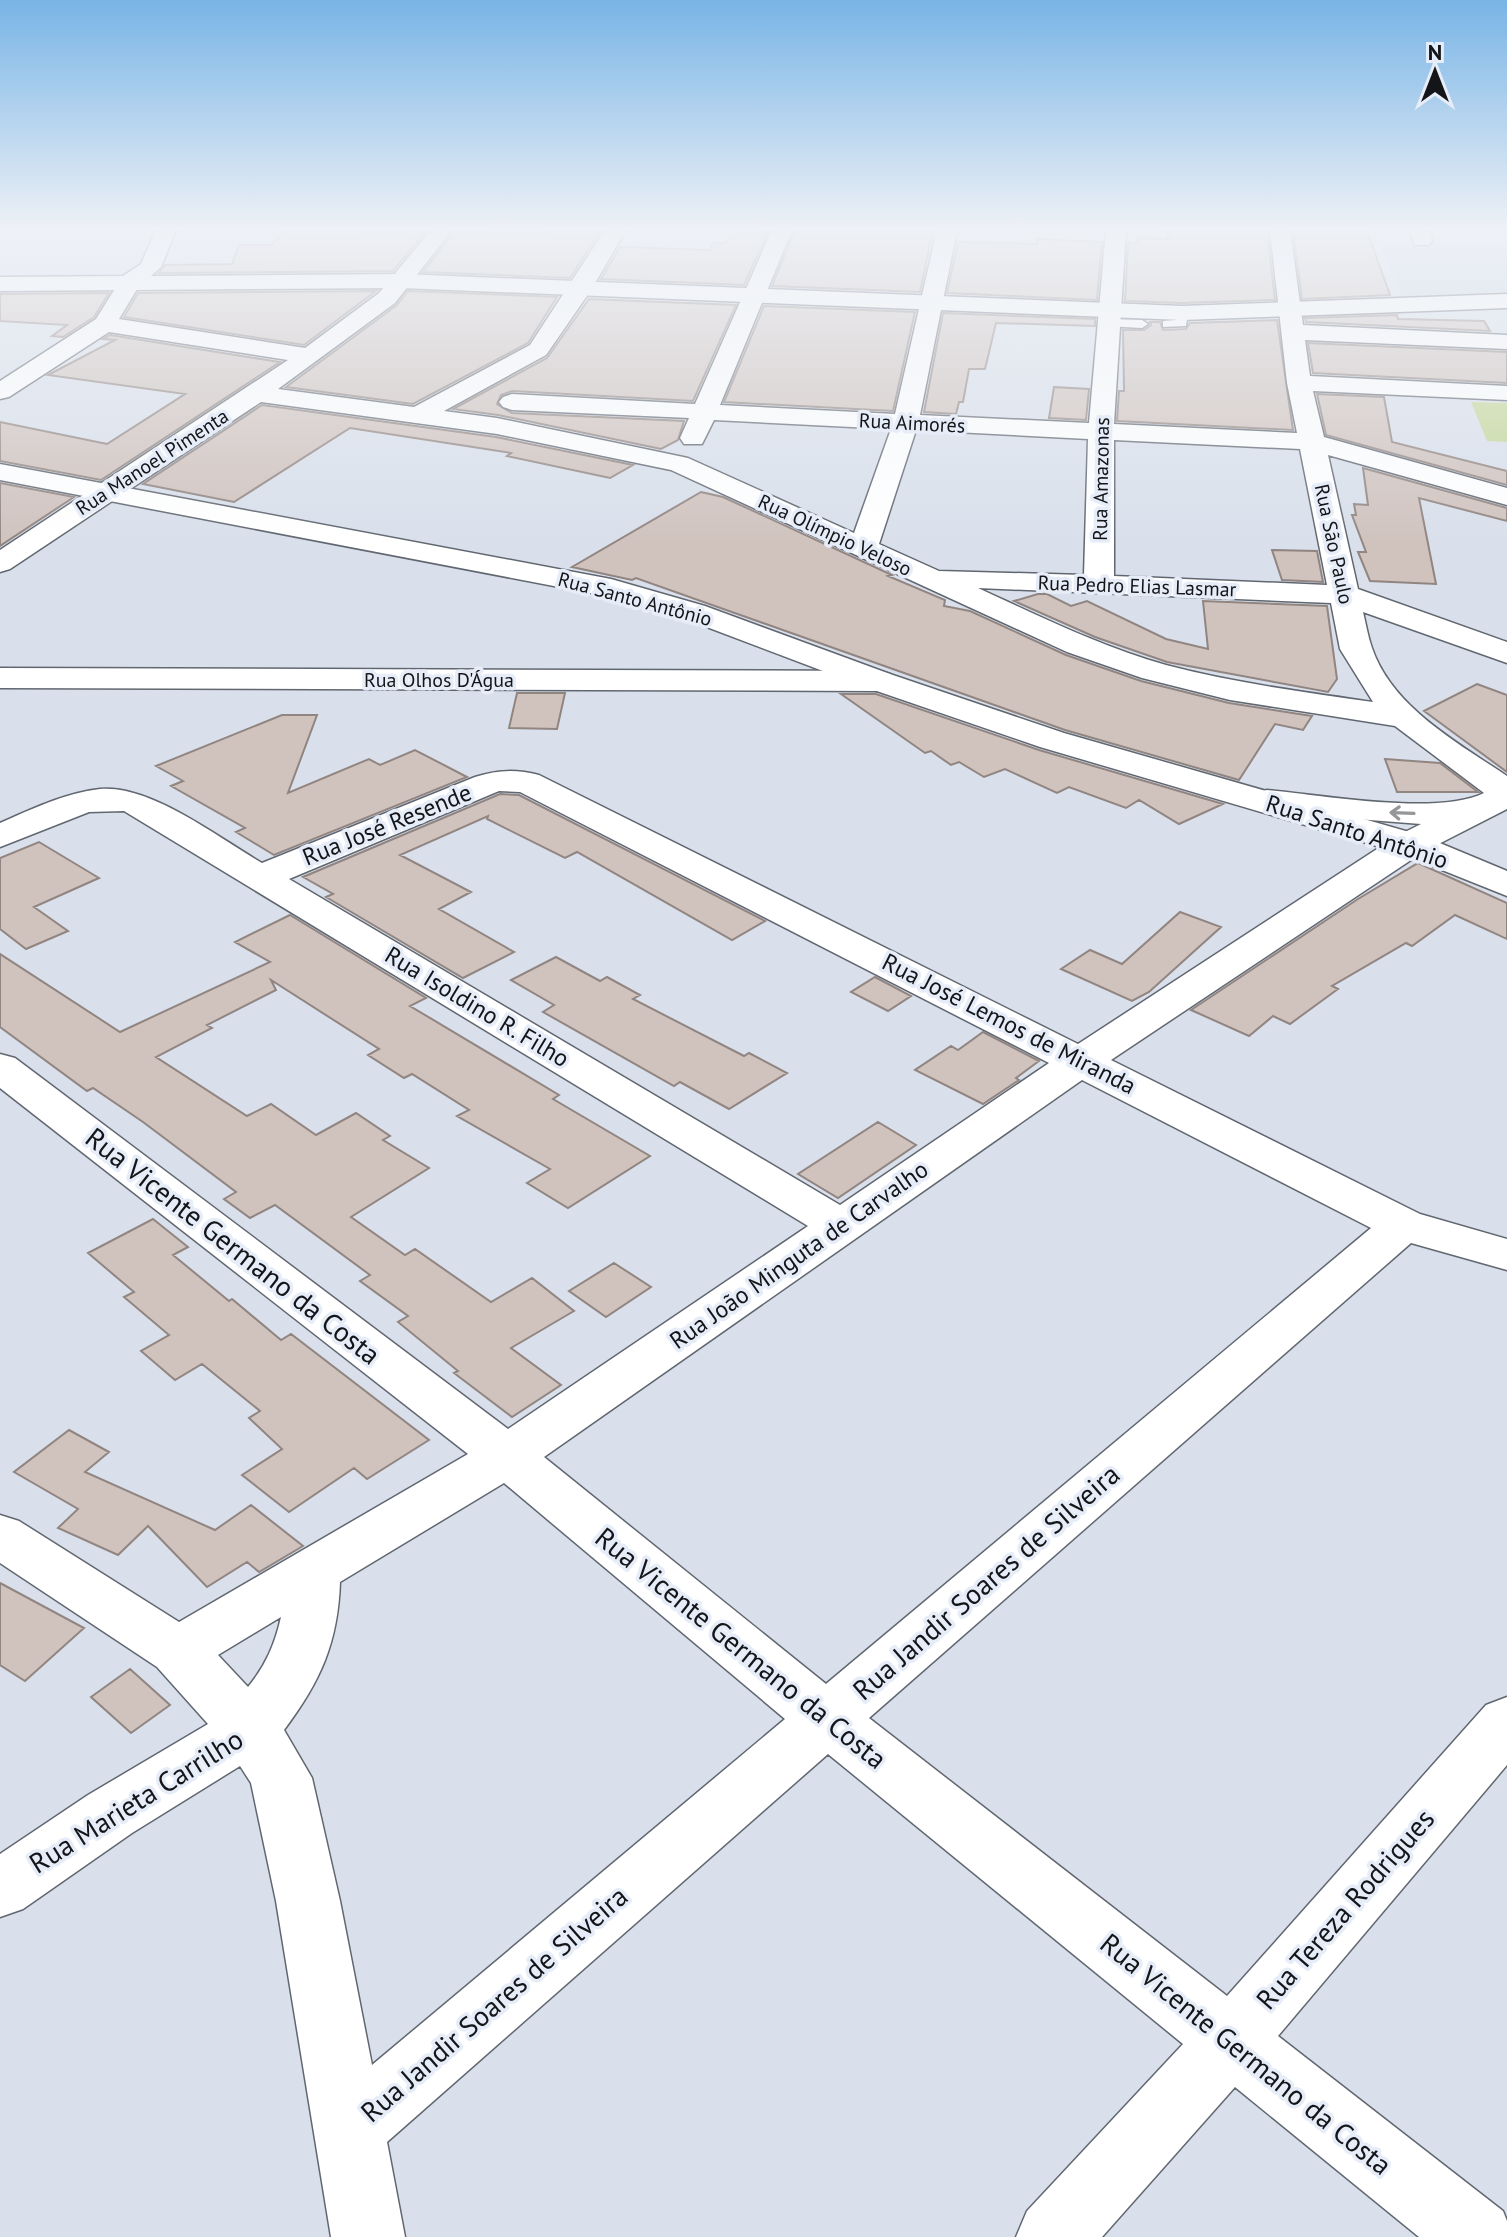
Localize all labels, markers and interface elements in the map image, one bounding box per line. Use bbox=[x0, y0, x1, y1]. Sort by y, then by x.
north arrow bbox=[1395, 32, 1475, 112]
text: N bbox=[1428, 38, 1442, 66]
street label: Rua Manoel Pimenta bbox=[71, 403, 233, 521]
street label: Rua Aimorés bbox=[858, 407, 966, 439]
street label: Rua Amazonas bbox=[1087, 417, 1115, 541]
street label: Rua São Paulo bbox=[1309, 482, 1359, 606]
street label: Rua Olímpio Veloso bbox=[754, 488, 916, 582]
street label: Rua Santo Antônio bbox=[555, 566, 715, 632]
street label: Rua Pedro Elias Lasmar bbox=[1037, 570, 1237, 602]
street label: Rua Olhos D'Água bbox=[364, 667, 514, 693]
street label: Rua José Resende bbox=[298, 777, 476, 873]
street label: Rua Santo Antônio bbox=[1262, 787, 1452, 876]
one-way arrow bbox=[1390, 805, 1416, 820]
street label: Rua Isoldino R. Filho bbox=[379, 939, 575, 1074]
street label: Rua José Lemos de Miranda bbox=[877, 946, 1141, 1101]
street label: Rua Vicente Germano da Costa bbox=[78, 1119, 388, 1372]
street label: Rua João Minguta de Carvalho bbox=[663, 1153, 934, 1356]
street label: Rua Jandir Soares de Silveira bbox=[844, 1455, 1127, 1708]
street label: Rua Vicente Germano da Costa bbox=[588, 1518, 895, 1777]
street label: Rua Marieta Carrilho bbox=[22, 1720, 250, 1881]
street label: Rua Tereza Rodrigues bbox=[1247, 1801, 1442, 2017]
street label: Rua Jandir Soares de Silveira bbox=[352, 1877, 635, 2130]
street label: Rua Vicente Germano da Costa bbox=[1093, 1924, 1400, 2183]

